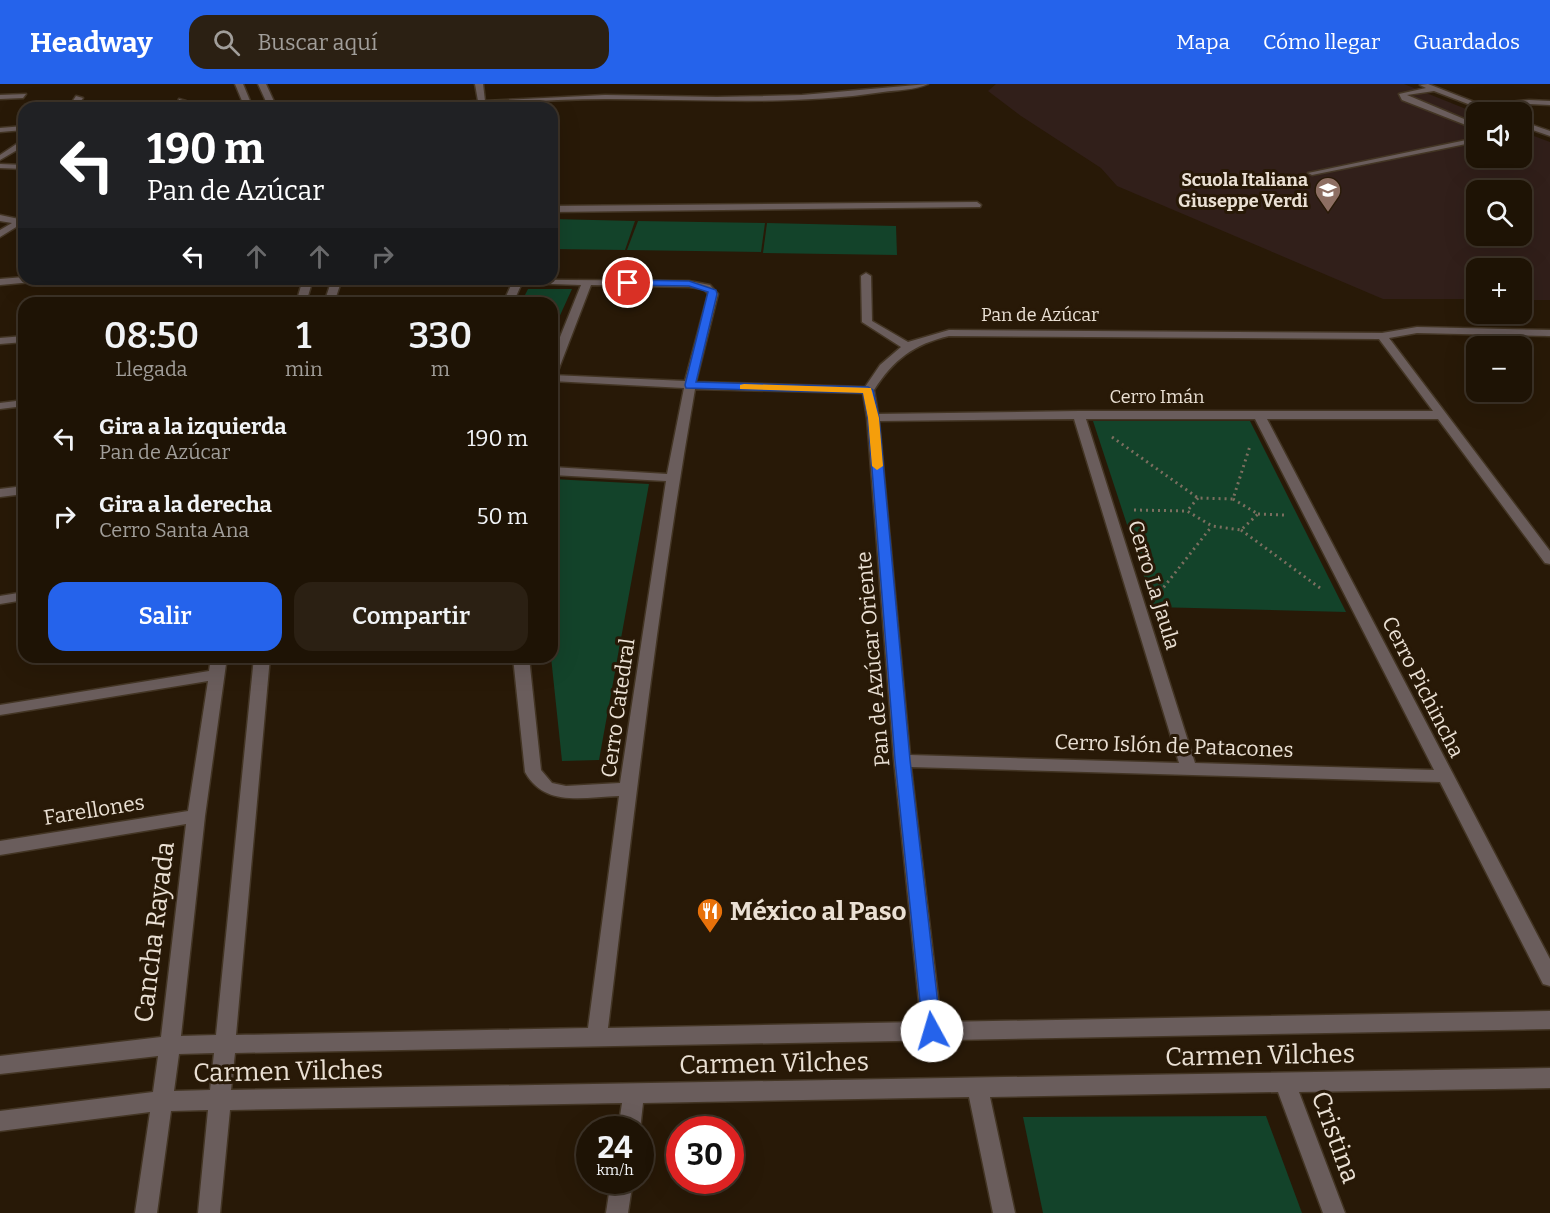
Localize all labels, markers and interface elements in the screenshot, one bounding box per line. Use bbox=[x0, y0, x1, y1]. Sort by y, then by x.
search box bbox=[189, 15, 609, 69]
text: Headway bbox=[30, 26, 153, 59]
icon: search bbox=[210, 26, 243, 59]
text: Buscar aquí bbox=[258, 29, 378, 56]
text: Mapa bbox=[1176, 29, 1230, 55]
text: Cómo llegar bbox=[1263, 29, 1380, 55]
text: Guardados bbox=[1413, 29, 1520, 55]
map controls bbox=[1466, 102, 1532, 402]
button: sound bbox=[1466, 102, 1532, 168]
text: 190 m bbox=[147, 124, 264, 174]
icon: left bbox=[48, 126, 126, 204]
place label: Scuola Italiana Giuseppe Verdi bbox=[1178, 169, 1308, 212]
text: Pan de Azúcar bbox=[147, 175, 324, 207]
school or university icon: Scuola Italiana Giuseppe Verdi bbox=[1313, 175, 1343, 213]
button: search bbox=[1466, 180, 1532, 246]
icon: left bbox=[177, 240, 210, 273]
icon: ahead bbox=[240, 240, 273, 273]
icon: ahead bbox=[303, 240, 336, 273]
icon: right bbox=[366, 240, 399, 273]
pin bbox=[602, 257, 653, 308]
button: + bbox=[1466, 258, 1532, 324]
icon: arrive bbox=[611, 266, 644, 299]
street label: Pan de Azúcar bbox=[981, 304, 1099, 326]
text: 08:50 bbox=[104, 314, 199, 358]
text: 1 bbox=[296, 314, 311, 358]
text: 330 bbox=[408, 314, 472, 358]
button: − bbox=[1466, 336, 1532, 402]
text: Llegada bbox=[115, 357, 188, 381]
text: min bbox=[285, 357, 323, 381]
text: m bbox=[431, 357, 450, 381]
street label: Cerro Imán bbox=[1110, 386, 1205, 408]
text: Gira a la izquierda bbox=[99, 413, 287, 440]
icon: left bbox=[48, 422, 81, 455]
text: 190 m bbox=[467, 425, 528, 452]
text: Pan de Azúcar bbox=[99, 440, 230, 464]
text: Gira a la derecha bbox=[99, 491, 272, 518]
icon: right bbox=[48, 500, 81, 533]
text: 50 m bbox=[477, 503, 528, 530]
street label: Cerro La Jaula bbox=[1122, 517, 1186, 653]
text: Cerro Santa Ana bbox=[99, 518, 249, 542]
street label: Pan de Azúcar Oriente bbox=[851, 550, 895, 768]
button: Salir bbox=[48, 582, 282, 651]
button: Compartir bbox=[294, 582, 528, 651]
street label: Cerro Pichincha bbox=[1376, 612, 1470, 762]
street label: Cerro Catedral bbox=[595, 637, 641, 779]
street label: Cerro Islón de Patacones bbox=[1054, 729, 1294, 763]
street label: Farellones bbox=[42, 789, 146, 831]
street label: Cancha Rayada bbox=[128, 840, 181, 1024]
restaurant icon: México al Paso bbox=[695, 896, 725, 934]
place label: México al Paso bbox=[730, 896, 907, 927]
position arrow bbox=[900, 999, 964, 1063]
street label: Carmen Vilches bbox=[1165, 1038, 1355, 1073]
street label: Carmen Vilches bbox=[679, 1046, 869, 1081]
street label: Carmen Vilches bbox=[193, 1054, 383, 1089]
street label: Cristina bbox=[1305, 1087, 1366, 1187]
speed limit sign: 30 bbox=[666, 1116, 744, 1194]
text: 24 bbox=[597, 1130, 633, 1166]
text: km/h bbox=[596, 1161, 634, 1179]

